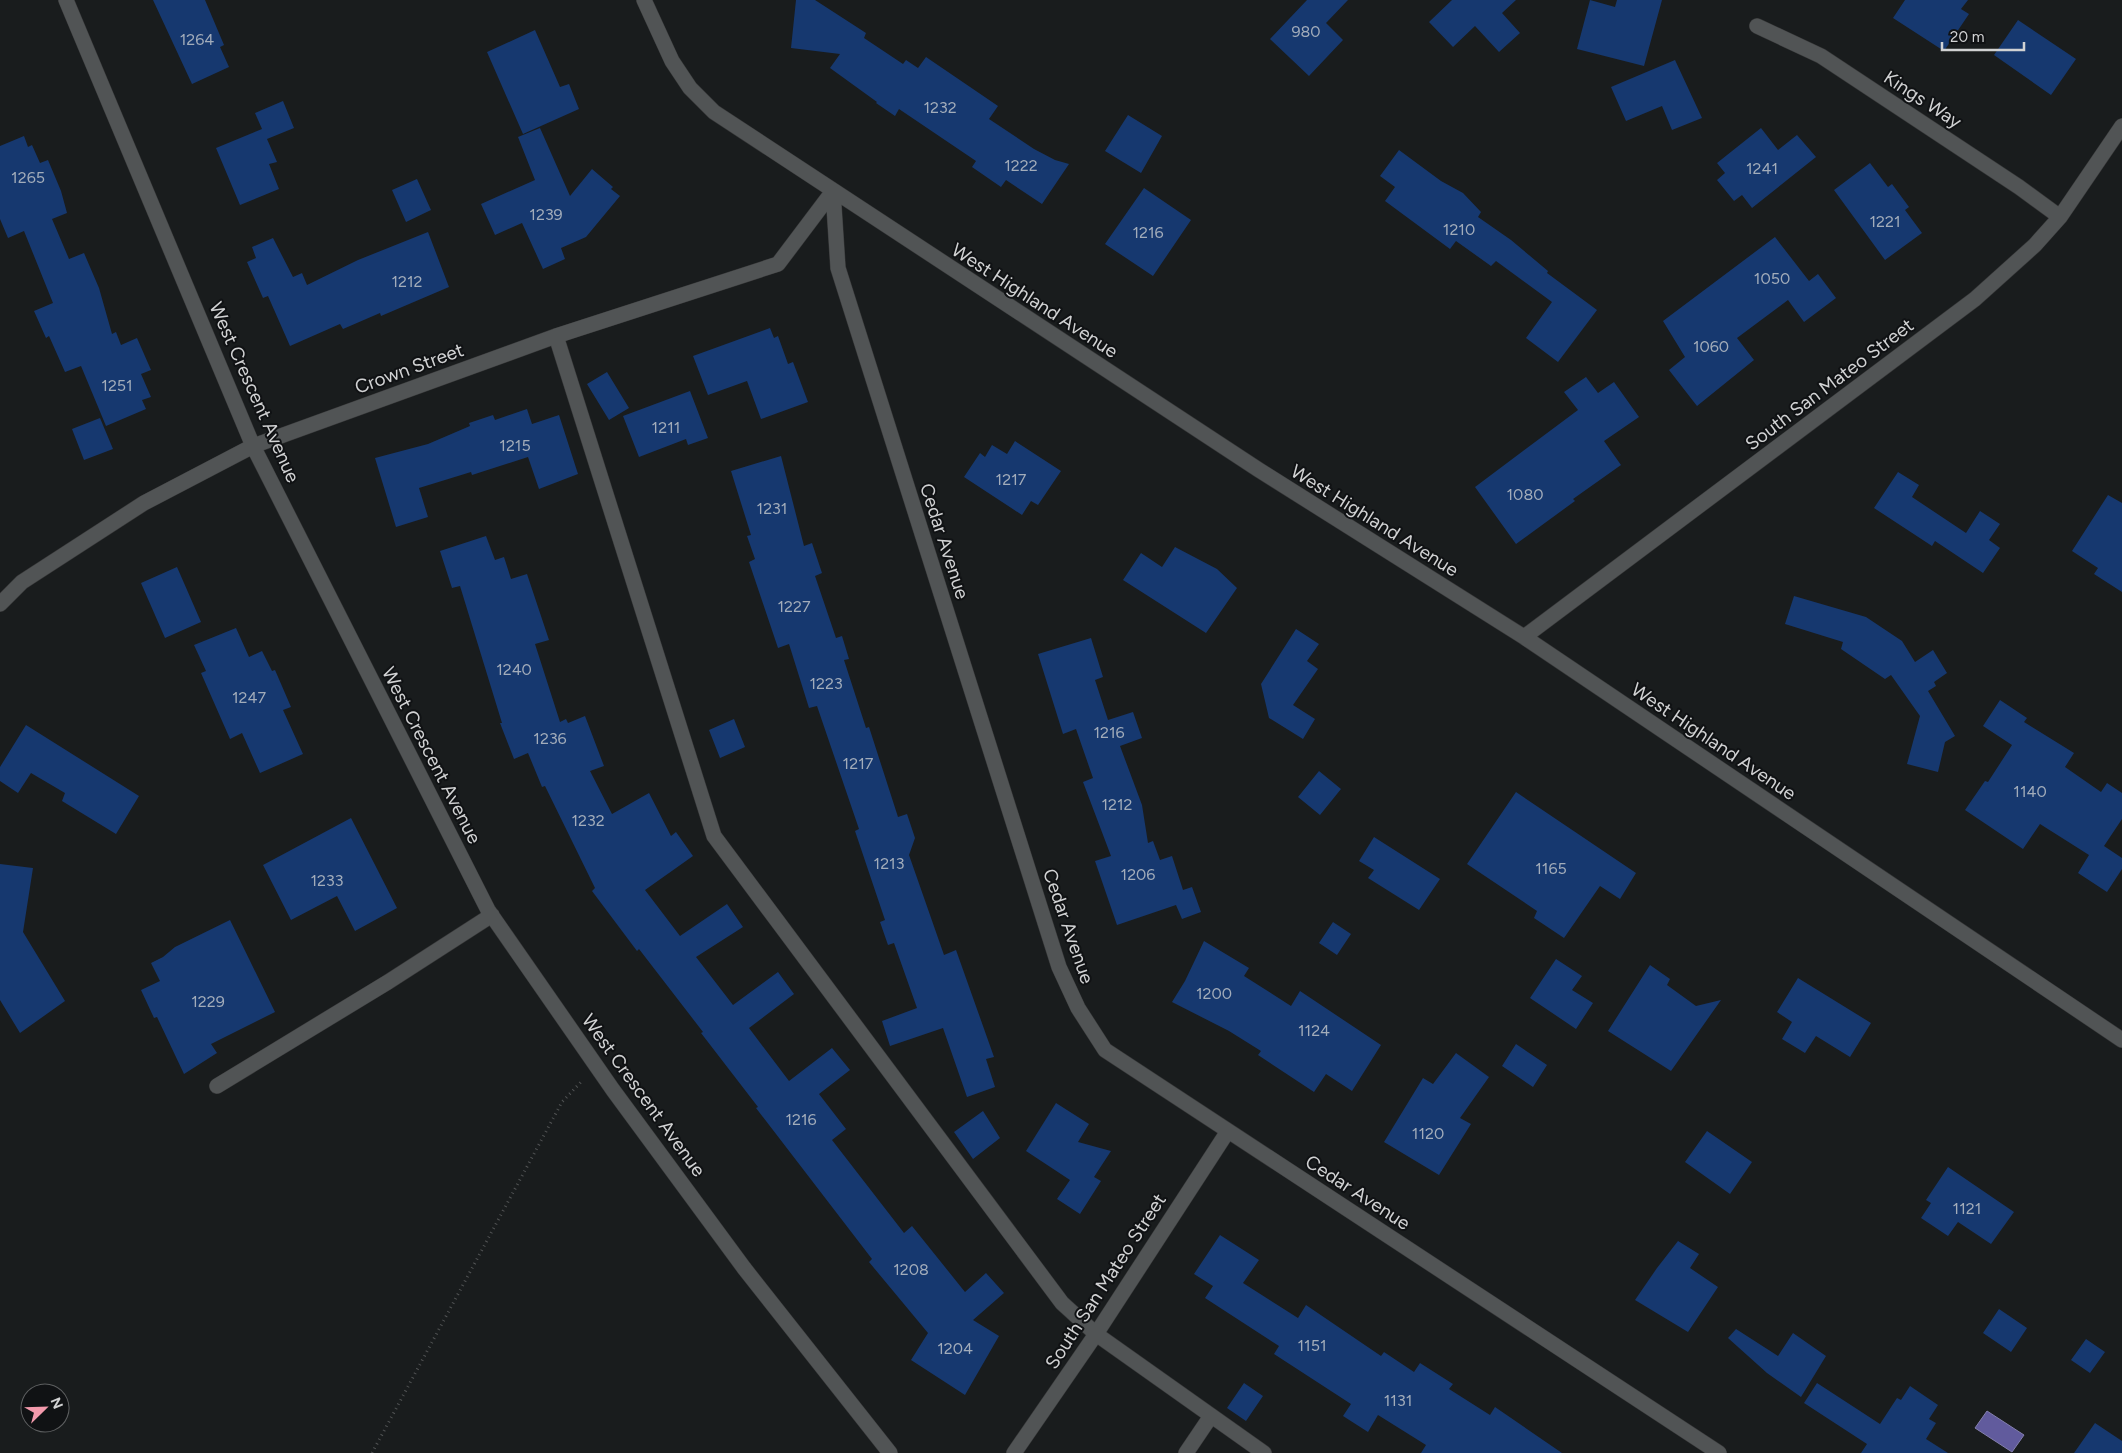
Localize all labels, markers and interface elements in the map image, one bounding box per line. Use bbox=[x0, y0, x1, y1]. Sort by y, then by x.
scale bar bbox=[1942, 20, 2024, 52]
house number: 980 bbox=[1291, 22, 1321, 41]
text: 20 m bbox=[1950, 28, 1984, 46]
house number: 1264 bbox=[180, 30, 214, 49]
street label: Kings Way bbox=[1879, 66, 1966, 133]
house number: 1232 bbox=[923, 98, 957, 117]
house number: 1222 bbox=[1004, 156, 1038, 175]
house number: 1241 bbox=[1746, 159, 1778, 178]
house number: 1265 bbox=[11, 168, 45, 187]
house number: 1239 bbox=[529, 205, 563, 224]
house number: 1221 bbox=[1869, 212, 1901, 231]
house number: 1210 bbox=[1443, 220, 1475, 239]
house number: 1216 bbox=[1132, 223, 1164, 242]
street label: West Highland Avenue bbox=[947, 238, 1122, 363]
house number: 1050 bbox=[1754, 269, 1790, 288]
house number: 1212 bbox=[391, 272, 423, 291]
street label: West Crescent Avenue bbox=[204, 298, 305, 486]
street label: South San Mateo Street bbox=[1741, 314, 1918, 455]
house number: 1060 bbox=[1693, 337, 1729, 356]
street label: Crown Street bbox=[352, 338, 467, 399]
house number: 1251 bbox=[101, 376, 133, 395]
house number: 1211 bbox=[652, 418, 680, 437]
house number: 1215 bbox=[499, 436, 531, 455]
street label: West Highland Avenue bbox=[1287, 459, 1463, 581]
house number: 1217 bbox=[996, 470, 1027, 489]
street label: Cedar Avenue bbox=[915, 480, 974, 602]
house number: 1080 bbox=[1507, 485, 1543, 504]
house number: 1231 bbox=[757, 499, 787, 518]
house number: 1227 bbox=[777, 597, 811, 616]
house number: 1240 bbox=[496, 660, 532, 679]
street label: West Crescent Avenue bbox=[377, 663, 486, 847]
house number: 1223 bbox=[809, 674, 843, 693]
street label: West Highland Avenue bbox=[1627, 678, 1800, 805]
house number: 1247 bbox=[232, 688, 266, 707]
house number: 1216 bbox=[1093, 723, 1125, 742]
house number: 1236 bbox=[533, 729, 567, 748]
house number: 1217 bbox=[843, 754, 874, 773]
house number: 1140 bbox=[2013, 782, 2047, 801]
house number: 1212 bbox=[1101, 795, 1133, 814]
house number: 1232 bbox=[571, 811, 605, 830]
house number: 1213 bbox=[874, 854, 904, 873]
house number: 1165 bbox=[1535, 859, 1567, 878]
house number: 1206 bbox=[1121, 865, 1155, 884]
street label: Cedar Avenue bbox=[1038, 866, 1099, 987]
house number: 1233 bbox=[311, 871, 343, 890]
house number: 1200 bbox=[1196, 984, 1232, 1003]
house number: 1229 bbox=[191, 992, 225, 1011]
street label: West Crescent Avenue bbox=[577, 1010, 710, 1181]
house number: 1124 bbox=[1298, 1021, 1330, 1040]
house number: 1216 bbox=[785, 1110, 817, 1129]
house number: 1120 bbox=[1412, 1124, 1444, 1143]
street label: Cedar Avenue bbox=[1301, 1150, 1414, 1235]
street label: South San Mateo Street bbox=[1040, 1189, 1171, 1373]
house number: 1121 bbox=[1953, 1199, 1981, 1218]
house number: 1208 bbox=[893, 1260, 929, 1279]
house number: 1151 bbox=[1297, 1336, 1327, 1355]
house number: 1204 bbox=[937, 1339, 973, 1358]
north arrow bbox=[20, 1383, 70, 1433]
house number: 1131 bbox=[1384, 1391, 1412, 1410]
text: N bbox=[47, 1395, 66, 1411]

